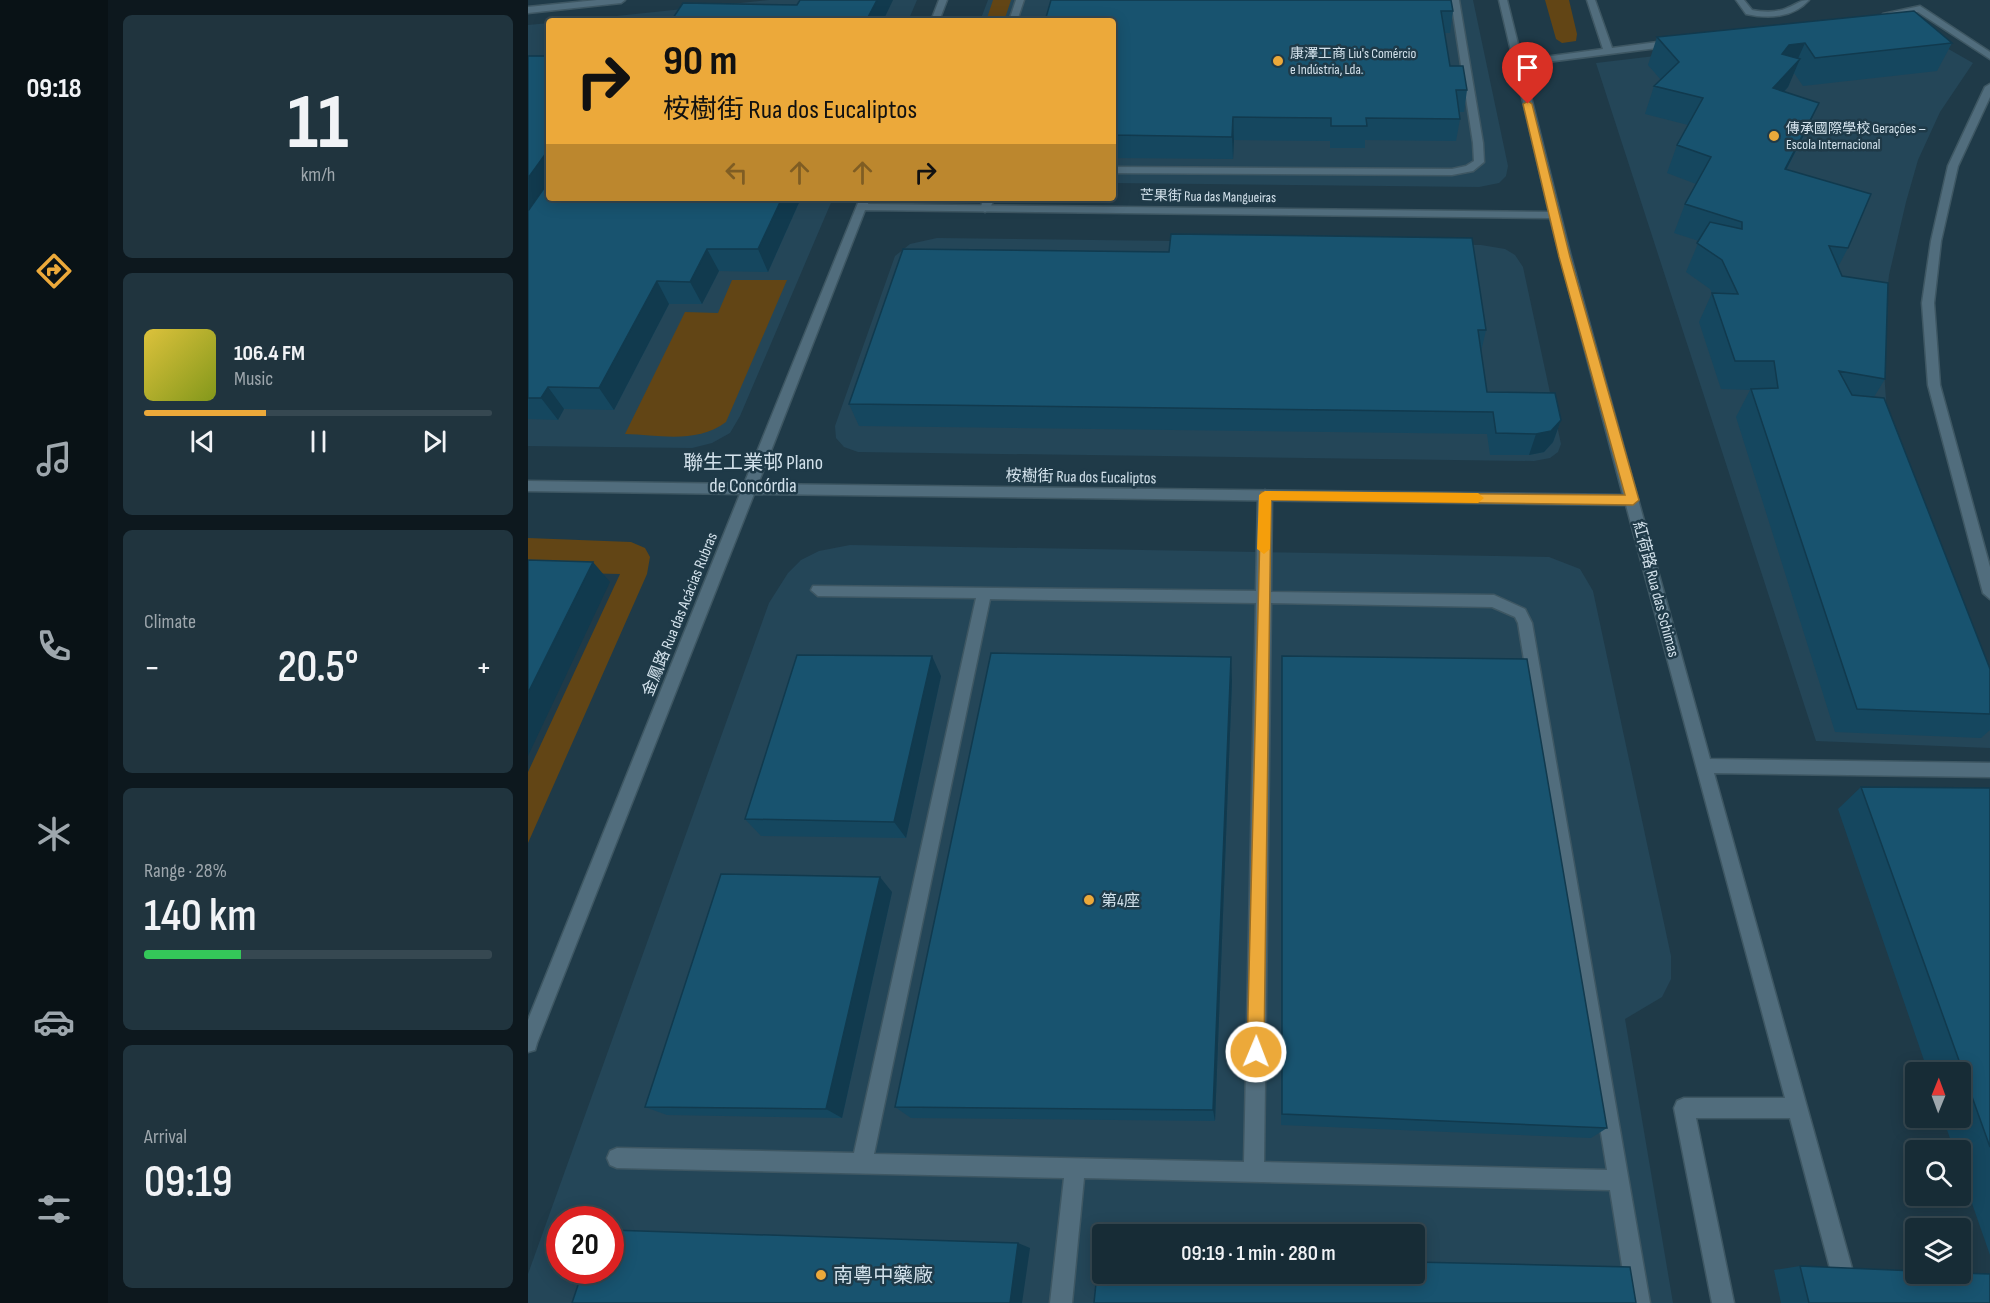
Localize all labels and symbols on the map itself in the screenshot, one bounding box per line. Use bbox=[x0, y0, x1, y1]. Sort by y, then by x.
pin bbox=[1502, 42, 1553, 104]
place label: 康澤工商 Liu's Comércio e Indústria, Lda. bbox=[1290, 45, 1416, 78]
marker: 康澤工商 Liu's Comércio e Indústria, Lda. bbox=[1271, 54, 1285, 68]
place label: 傳承國際學校 Gerações – Escola Internacional bbox=[1786, 120, 1926, 153]
marker: 傳承國際學校 Gerações – Escola Internacional bbox=[1767, 129, 1781, 143]
street label: 芒果街 Rua das Mangueiras bbox=[1140, 187, 1276, 206]
district label: 聯生工業邨 Plano de Concórdia bbox=[683, 451, 823, 498]
street label: 桉樹街 Rua dos Eucaliptos bbox=[1006, 467, 1157, 488]
street label: 紅荷路 Rua das Schimas bbox=[1628, 519, 1683, 660]
street label: 金鳳路 Rua das Acácias Rubras bbox=[639, 530, 722, 699]
place label: 第4座 bbox=[1101, 892, 1140, 911]
marker: 第4座 bbox=[1082, 893, 1096, 907]
position arrow bbox=[1224, 1020, 1288, 1084]
north arrow bbox=[1905, 1062, 1971, 1128]
speed limit sign: 20 bbox=[546, 1206, 624, 1284]
place label: 南粵中藥廠 bbox=[833, 1264, 933, 1288]
marker: 南粵中藥廠 bbox=[814, 1268, 828, 1282]

